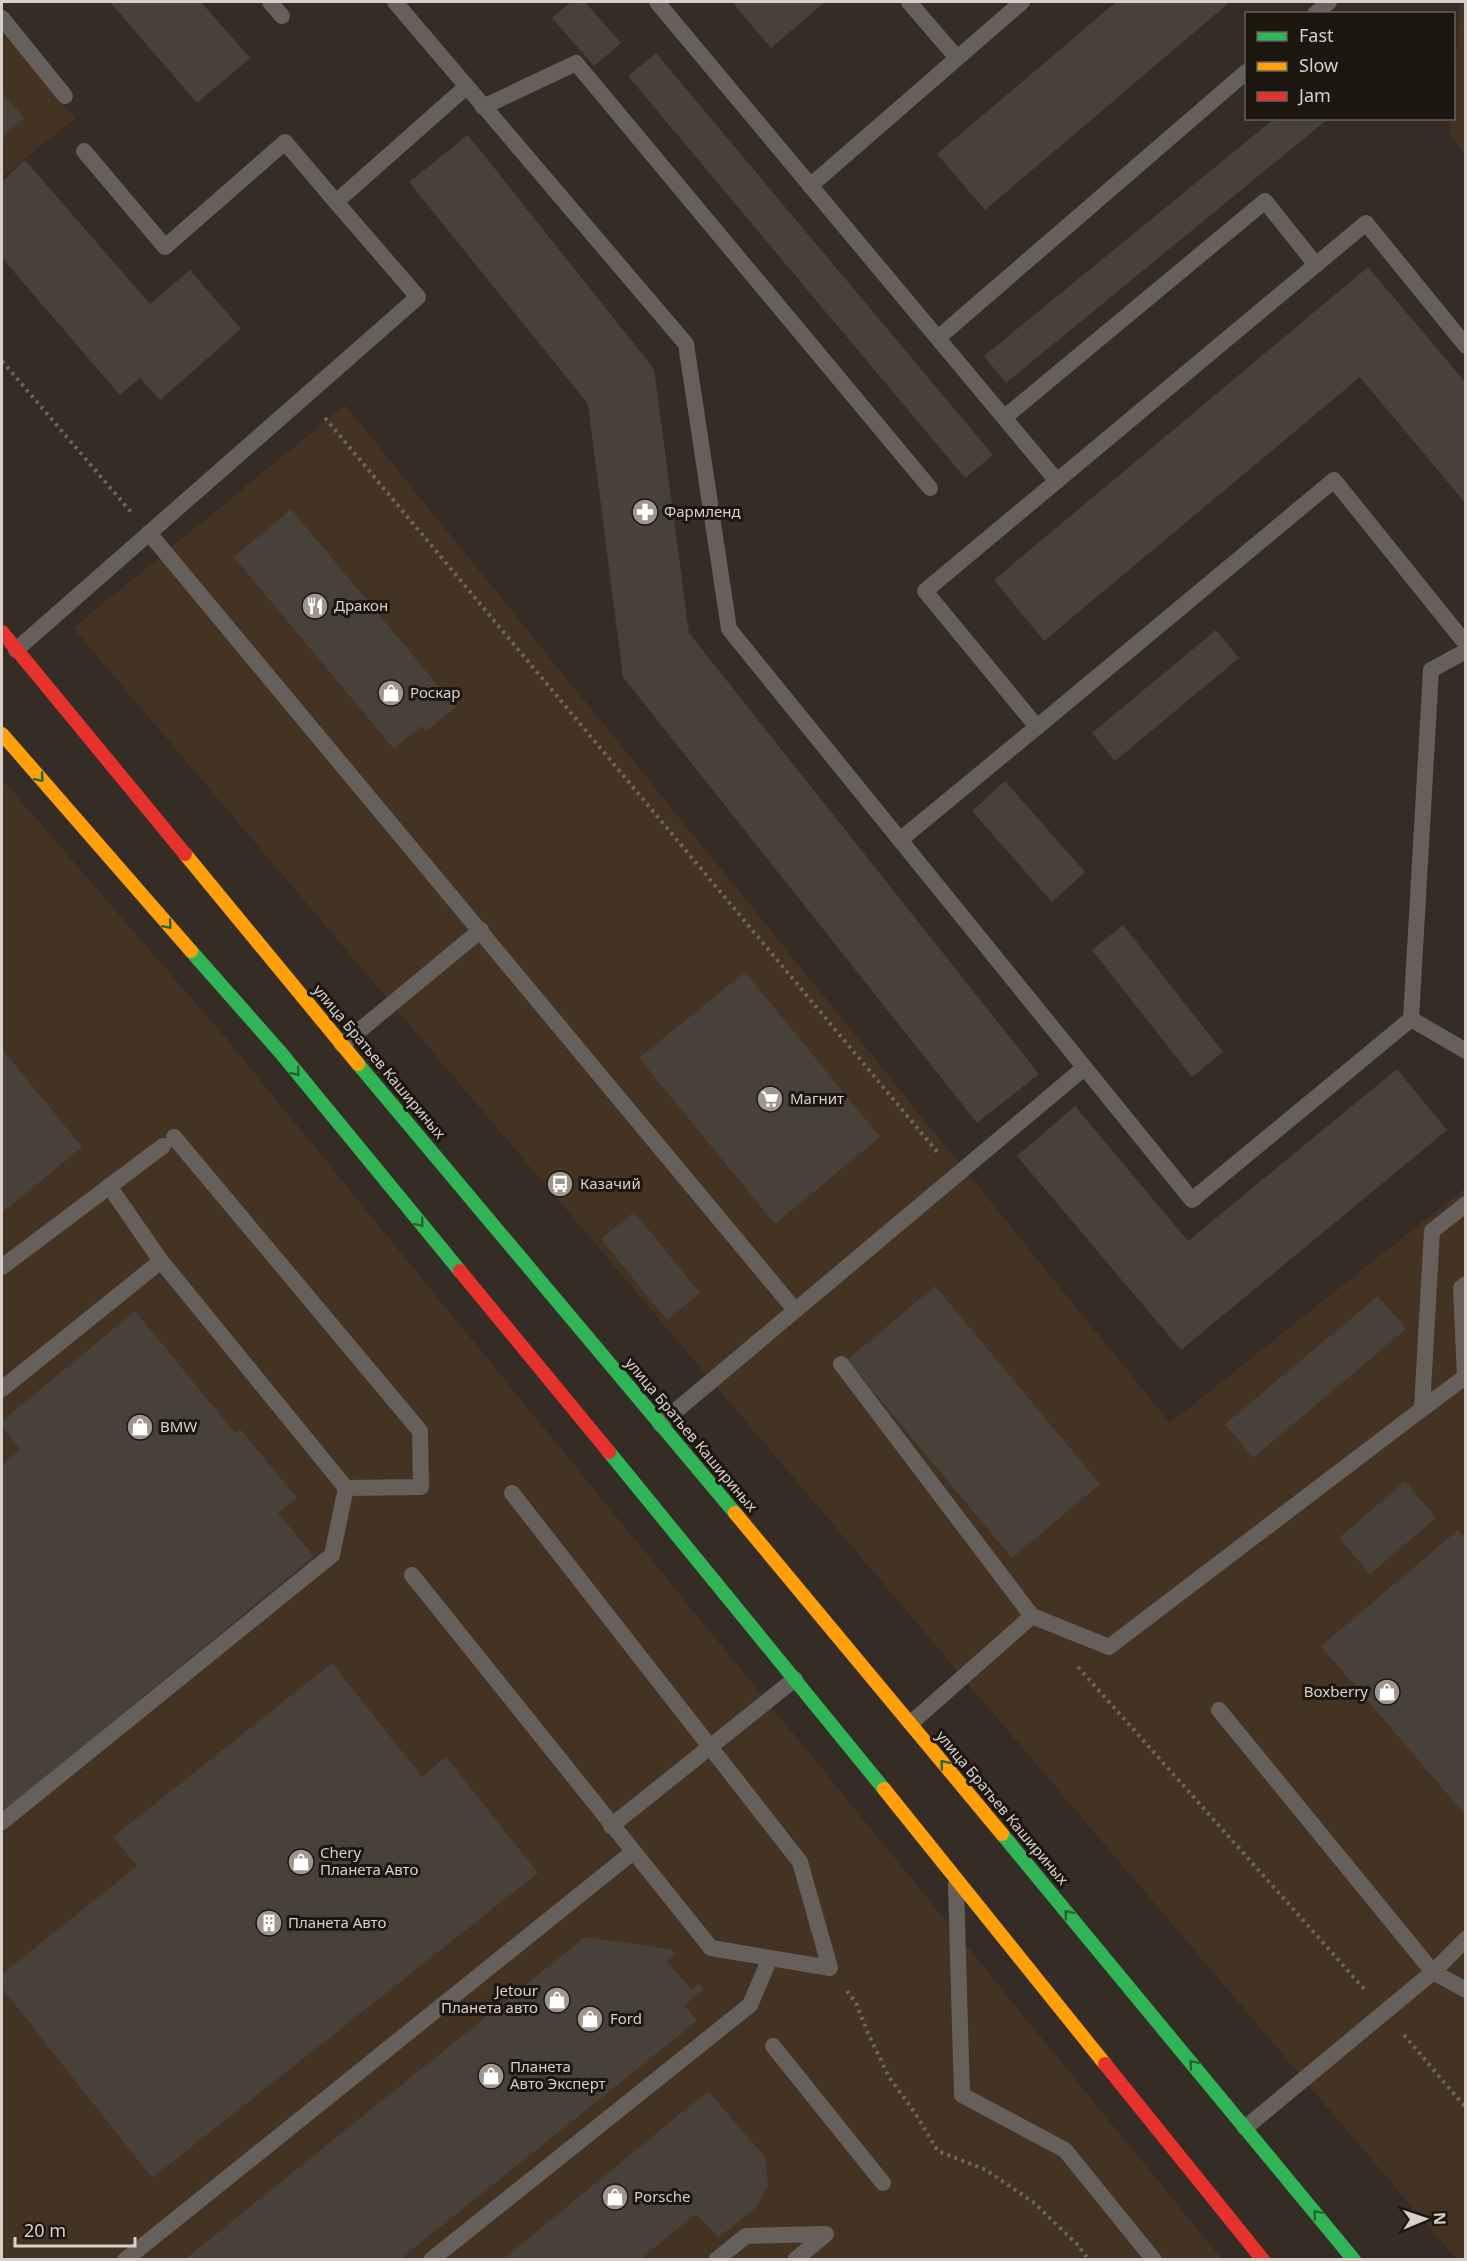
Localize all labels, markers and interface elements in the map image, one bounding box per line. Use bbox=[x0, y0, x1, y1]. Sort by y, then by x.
legend bbox=[1245, 12, 1455, 120]
text: Fast bbox=[1299, 23, 1334, 47]
text: Slow bbox=[1299, 53, 1338, 77]
text: Jam bbox=[1297, 83, 1331, 107]
pharmacy icon: Фармленд bbox=[630, 497, 660, 527]
place label: Фармленд bbox=[664, 501, 741, 521]
restaurant icon: Дракон bbox=[300, 591, 330, 621]
place label: Дракон bbox=[334, 595, 388, 615]
shop icon: Роскар bbox=[376, 678, 406, 708]
place label: Роскар bbox=[410, 682, 460, 702]
one-way arrow bbox=[33, 771, 44, 782]
one-way arrow bbox=[161, 918, 172, 929]
street label: улица Братьев Кашириных bbox=[309, 980, 451, 1143]
one-way arrow bbox=[289, 1065, 300, 1076]
supermarket icon: Магнит bbox=[755, 1084, 785, 1114]
place label: Магнит bbox=[790, 1088, 844, 1108]
bus stop icon: Казачий bbox=[545, 1169, 575, 1199]
place label: Казачий bbox=[580, 1173, 641, 1193]
one-way arrow bbox=[413, 1216, 424, 1227]
street label: улица Братьев Кашириных bbox=[621, 1353, 763, 1516]
shop icon: BMW bbox=[125, 1412, 155, 1442]
place label: BMW bbox=[160, 1416, 197, 1436]
shop icon: Boxberry bbox=[1372, 1677, 1402, 1707]
place label: Boxberry bbox=[1304, 1681, 1368, 1701]
street label: улица Братьев Кашириных bbox=[932, 1726, 1074, 1889]
one-way arrow bbox=[941, 1759, 952, 1770]
place label: Chery Планета Авто bbox=[320, 1842, 418, 1879]
shop icon: Chery Планета Авто bbox=[286, 1847, 316, 1877]
building icon: Планета Авто bbox=[254, 1908, 284, 1938]
one-way arrow bbox=[1065, 1910, 1076, 1921]
place label: Планета Авто bbox=[288, 1912, 386, 1932]
place label: Jetour Планета авто bbox=[441, 1980, 538, 2017]
shop icon: Jetour Планета авто bbox=[542, 1985, 572, 2015]
shop icon: Ford bbox=[575, 2004, 605, 2034]
place label: Ford bbox=[610, 2008, 642, 2028]
place label: Планета Авто Эксперт bbox=[510, 2056, 606, 2093]
one-way arrow bbox=[1189, 2060, 1200, 2071]
shop icon: Планета Авто Эксперт bbox=[476, 2061, 506, 2091]
shop icon: Porsche bbox=[600, 2182, 630, 2212]
place label: Porsche bbox=[634, 2186, 690, 2206]
north arrow bbox=[1395, 2189, 1455, 2249]
scale bar bbox=[15, 2210, 135, 2248]
one-way arrow bbox=[1313, 2210, 1324, 2221]
text: N bbox=[1429, 2212, 1451, 2225]
text: 20 m bbox=[24, 2218, 66, 2242]

